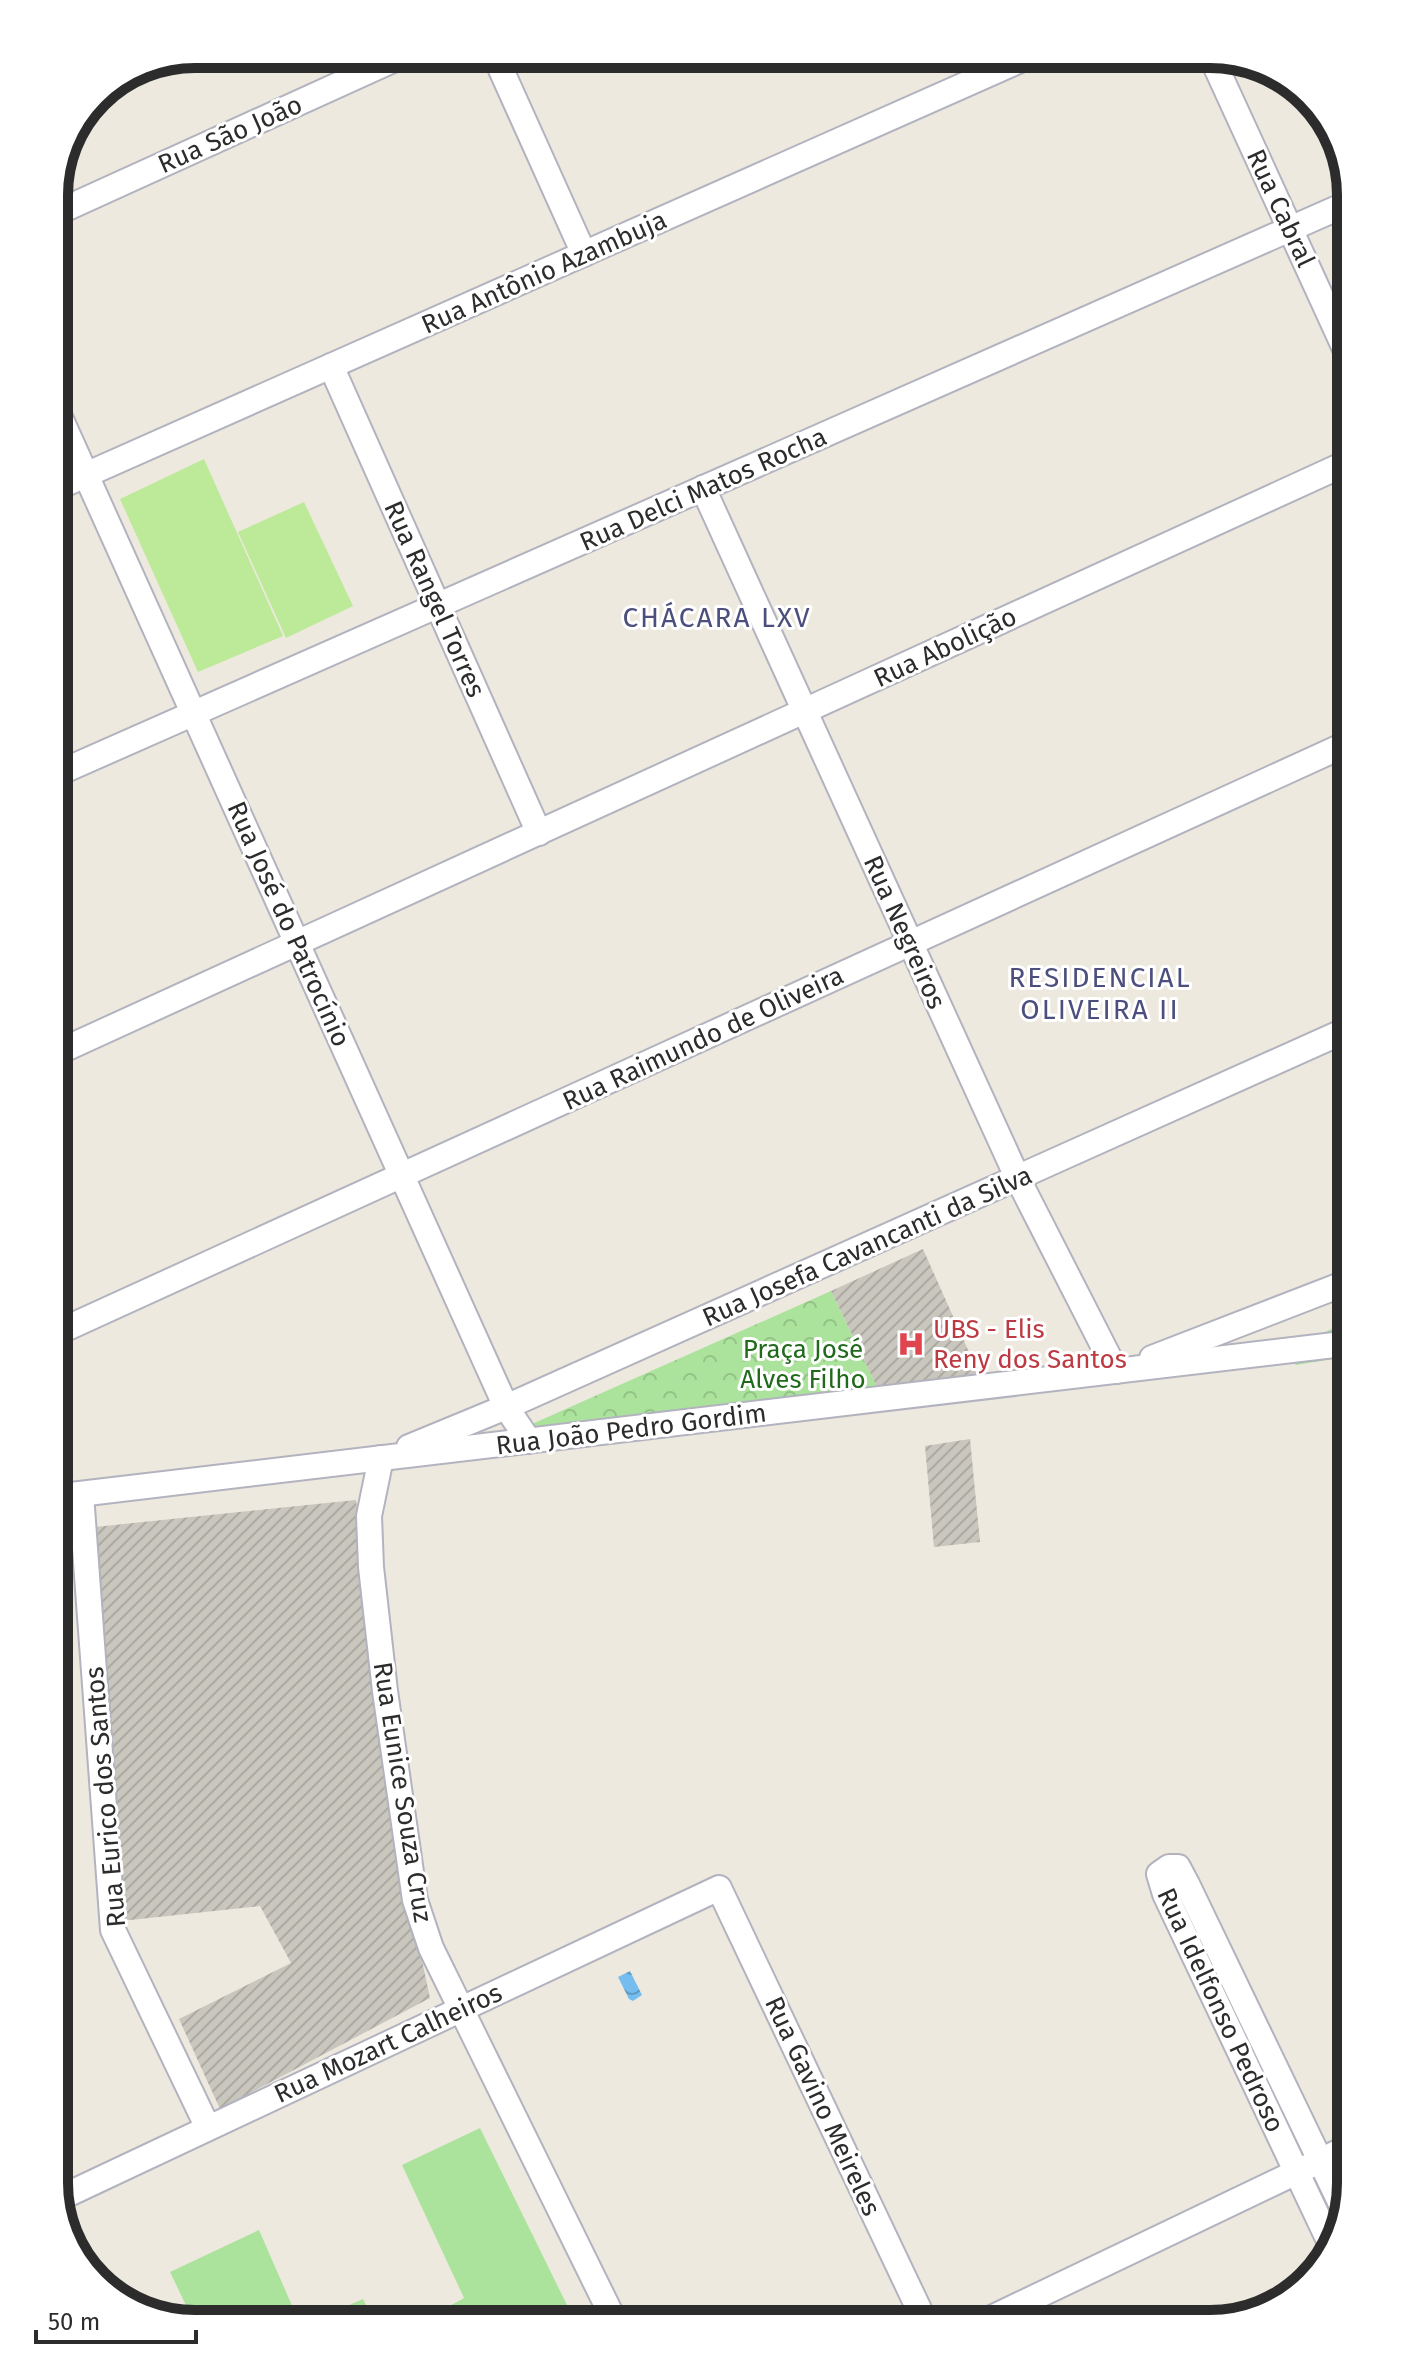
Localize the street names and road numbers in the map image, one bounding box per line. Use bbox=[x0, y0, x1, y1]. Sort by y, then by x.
street label: Rua São João bbox=[153, 89, 307, 180]
street label: Rua Cabral bbox=[1240, 144, 1321, 272]
street label: Rua Antônio Azambuja bbox=[417, 204, 672, 341]
street label: Rua Delci Matos Rocha bbox=[575, 421, 831, 558]
street label: Rua Rangel Torres bbox=[377, 496, 492, 702]
street label: Rua Abolição bbox=[869, 601, 1021, 694]
street label: Rua José do Patrocínio bbox=[220, 797, 357, 1052]
street label: Rua Negreiros bbox=[857, 851, 952, 1014]
street label: Rua Raimundo de Oliveira bbox=[558, 960, 848, 1117]
street label: Rua Josefa Cavancanti da Silva bbox=[698, 1160, 1037, 1333]
street label: Rua João Pedro Gordim bbox=[494, 1398, 768, 1461]
street label: Rua Eunice Souza Cruz bbox=[367, 1660, 438, 1925]
street label: Rua Eurico dos Santos bbox=[79, 1665, 132, 1929]
street label: Rua Idelfonso Pedroso bbox=[1150, 1883, 1291, 2137]
street label: Rua Mozart Calheiros bbox=[269, 1977, 507, 2110]
street label: Rua Gavino Meireles bbox=[758, 1992, 887, 2221]

